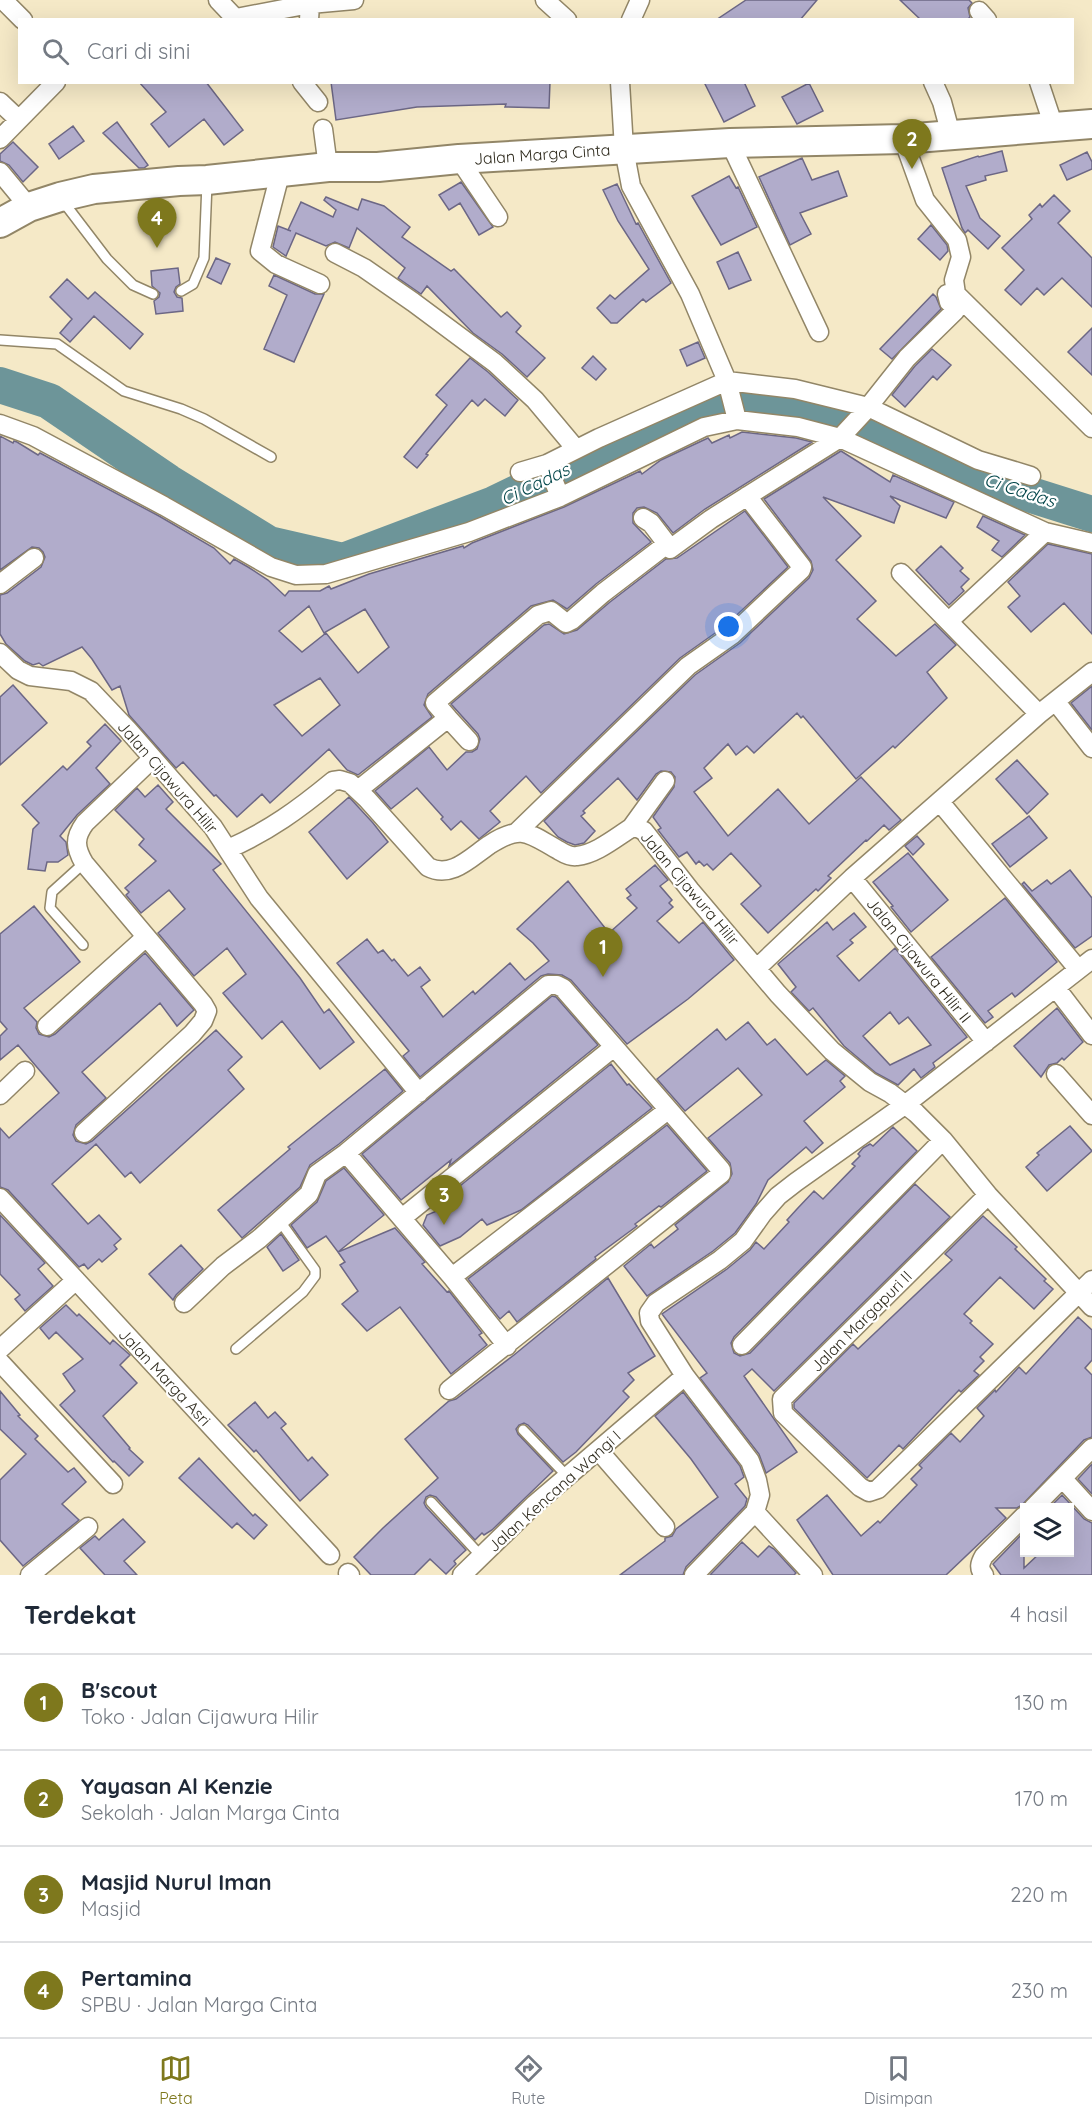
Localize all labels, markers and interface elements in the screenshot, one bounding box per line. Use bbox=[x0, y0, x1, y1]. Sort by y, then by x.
search box bbox=[18, 18, 1074, 84]
icon: search bbox=[39, 35, 72, 68]
text: Cari di sini bbox=[87, 37, 190, 65]
pin: 2 bbox=[892, 120, 932, 169]
street label: Jalan Marga Cinta bbox=[473, 139, 611, 169]
pin: 4 bbox=[138, 198, 176, 248]
water label: Ci Cadas bbox=[497, 457, 574, 510]
water label: Ci Cadas bbox=[982, 468, 1060, 513]
your location bbox=[714, 612, 743, 641]
street label: Jalan Cijawura Hilir bbox=[114, 716, 222, 838]
street label: Jalan Cijawura Hilir bbox=[636, 827, 744, 949]
street label: Jalan Cijawura Hilir II bbox=[862, 893, 976, 1027]
pin: 1 bbox=[584, 928, 622, 977]
pin: 3 bbox=[424, 1176, 464, 1225]
street label: Jalan Margapuri II bbox=[806, 1266, 916, 1376]
street label: Jalan Marga Asri bbox=[115, 1324, 215, 1430]
street label: Jalan Kencana Wangi I bbox=[483, 1426, 625, 1556]
map controls bbox=[1020, 1503, 1074, 1557]
button: layers bbox=[1020, 1503, 1074, 1557]
text: Terdekat bbox=[24, 1598, 137, 1631]
text: 4 hasil bbox=[1010, 1602, 1068, 1627]
text: B'scout bbox=[81, 1676, 158, 1704]
text: 1 bbox=[40, 1690, 47, 1715]
text: 130 m bbox=[1015, 1690, 1068, 1715]
text: Toko · Jalan Cijawura Hilir bbox=[81, 1704, 319, 1729]
text: Yayasan Al Kenzie bbox=[81, 1772, 273, 1800]
text: 2 bbox=[38, 1786, 49, 1811]
text: 170 m bbox=[1015, 1786, 1068, 1811]
text: Sekolah · Jalan Marga Cinta bbox=[81, 1800, 340, 1825]
text: Masjid Nurul Iman bbox=[81, 1868, 272, 1896]
text: 3 bbox=[38, 1882, 49, 1907]
text: 220 m bbox=[1010, 1882, 1068, 1907]
text: Masjid bbox=[81, 1896, 141, 1921]
text: Pertamina bbox=[81, 1964, 192, 1992]
text: 4 bbox=[38, 1978, 49, 2003]
text: 230 m bbox=[1011, 1978, 1068, 2003]
text: SPBU · Jalan Marga Cinta bbox=[81, 1992, 317, 2017]
tab: Peta bbox=[159, 2052, 193, 2108]
tab: Rute bbox=[511, 2052, 545, 2108]
tab: Disimpan bbox=[864, 2052, 933, 2108]

